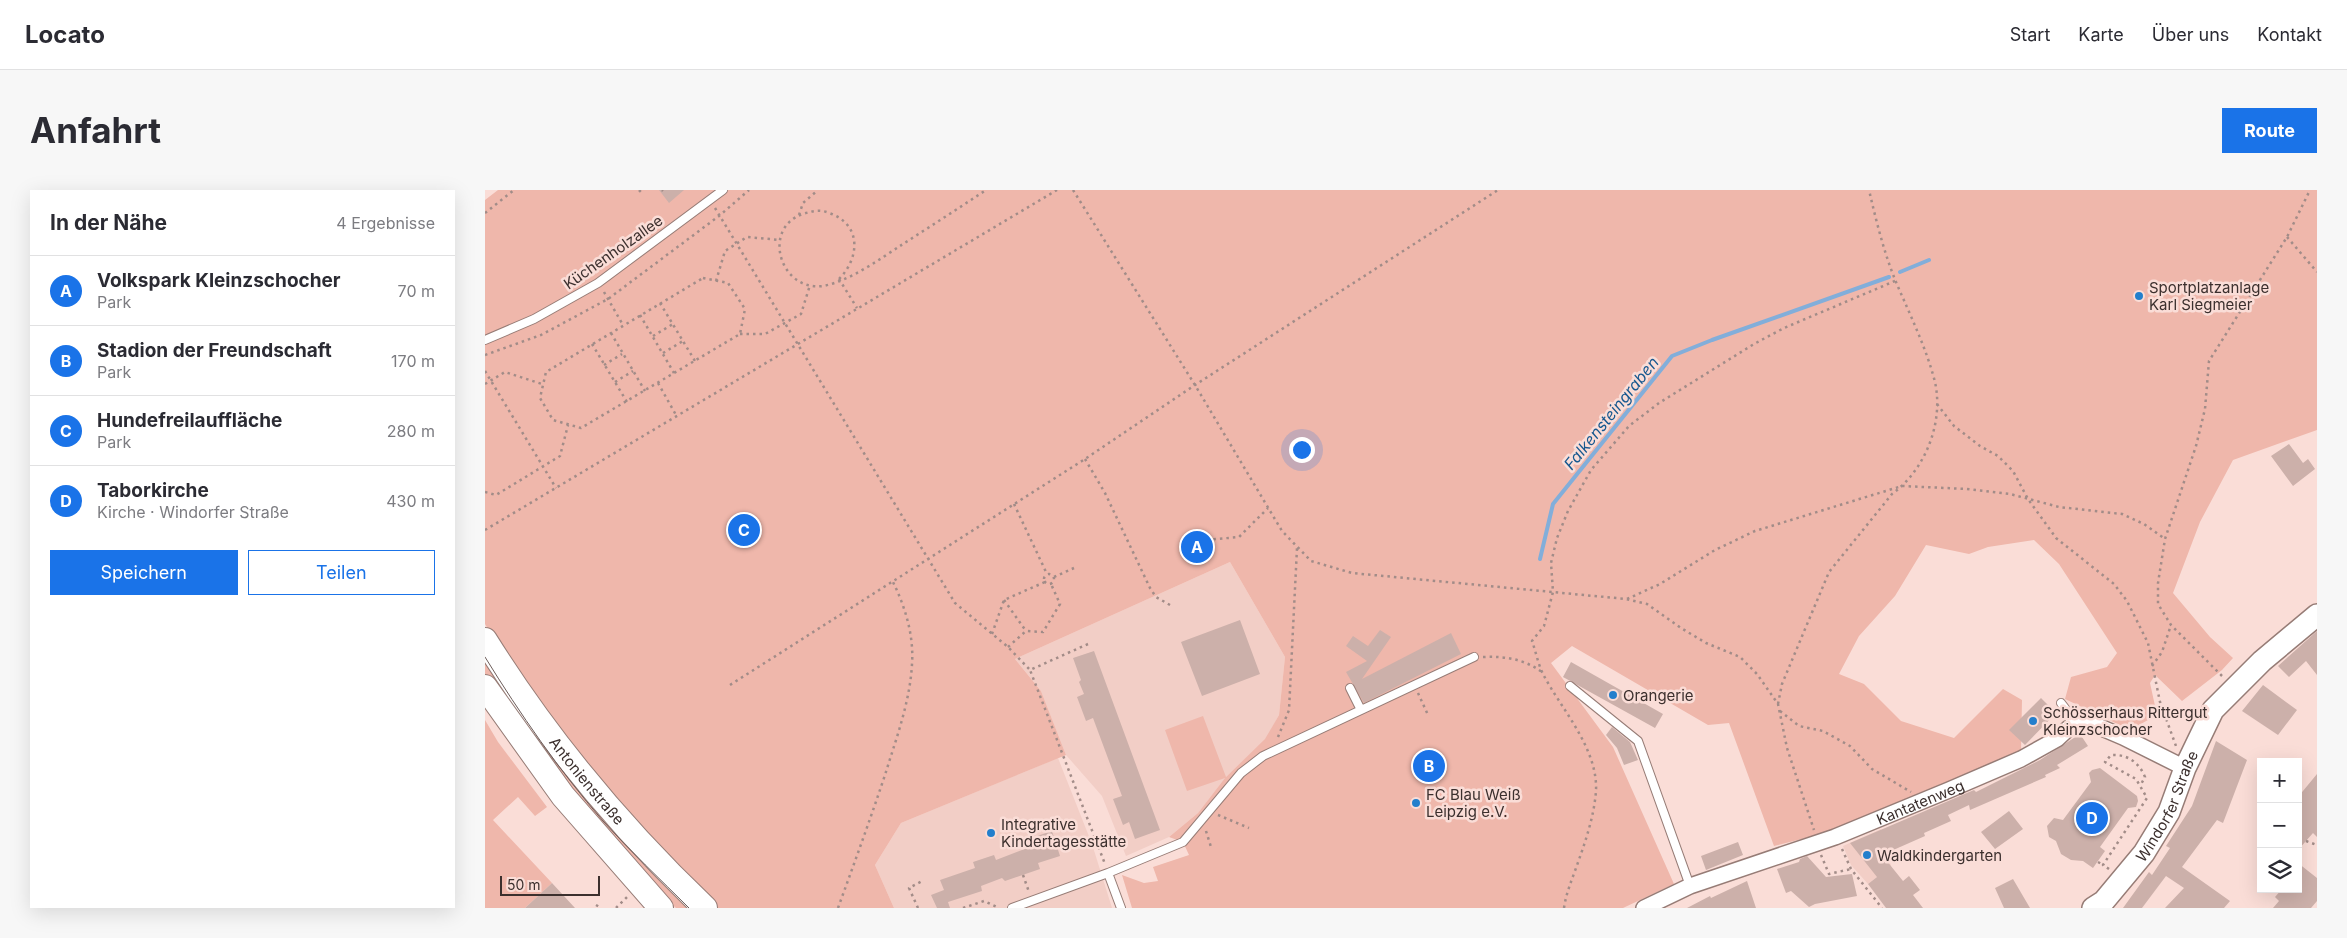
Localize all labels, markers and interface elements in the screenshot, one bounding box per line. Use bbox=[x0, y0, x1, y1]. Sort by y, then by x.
text: Locato bbox=[25, 20, 105, 49]
text: Start bbox=[2010, 24, 2050, 45]
text: Karte bbox=[2078, 24, 2124, 45]
text: Über uns bbox=[2152, 24, 2229, 45]
text: Kontakt bbox=[2257, 24, 2322, 45]
button: Route bbox=[2222, 108, 2317, 153]
text: Anfahrt bbox=[30, 109, 161, 151]
text: In der Nähe bbox=[50, 210, 167, 235]
street label: Küchenholzallee bbox=[560, 211, 666, 293]
text: 4 Ergebnisse bbox=[336, 213, 435, 233]
text: Volkspark Kleinzschocher bbox=[97, 269, 341, 292]
place label: Sportplatzanlage Karl Siegmeier bbox=[2149, 278, 2269, 314]
text: A bbox=[60, 281, 72, 301]
text: 70 m bbox=[398, 281, 435, 301]
marker: Sportplatzanlage Karl Siegmeier bbox=[2133, 290, 2145, 302]
text: Park bbox=[97, 292, 131, 312]
text: Stadion der Freundschaft bbox=[97, 339, 332, 362]
text: B bbox=[61, 351, 71, 371]
text: 170 m bbox=[391, 351, 435, 371]
water label: Falkensteingraben bbox=[1559, 352, 1663, 474]
text: Park bbox=[97, 362, 131, 382]
text: Hundefreilauffläche bbox=[97, 409, 282, 432]
text: C bbox=[60, 421, 72, 441]
text: 280 m bbox=[387, 421, 435, 441]
text: Park bbox=[97, 432, 131, 452]
your location bbox=[1289, 437, 1315, 463]
text: Taborkirche bbox=[97, 479, 209, 502]
text: D bbox=[60, 491, 72, 511]
text: 430 m bbox=[386, 491, 435, 511]
text: Kirche · Windorfer Straße bbox=[97, 502, 289, 522]
pin: C bbox=[728, 511, 760, 549]
pin: A bbox=[1181, 528, 1213, 566]
button: Speichern bbox=[50, 550, 238, 595]
button: Teilen bbox=[248, 550, 435, 595]
place label: Orangerie bbox=[1623, 686, 1694, 705]
marker: Orangerie bbox=[1607, 689, 1619, 701]
place label: Schösserhaus Rittergut Kleinzschocher bbox=[2043, 703, 2208, 739]
marker: Schösserhaus Rittergut Kleinzschocher bbox=[2027, 715, 2039, 727]
street label: Antonienstraße bbox=[546, 733, 629, 828]
pin: B bbox=[1413, 747, 1445, 785]
street label: Windorfer Straße bbox=[2131, 747, 2202, 866]
map controls bbox=[2257, 758, 2302, 893]
button: + bbox=[2257, 758, 2302, 803]
street label: Kantatenweg bbox=[1873, 775, 1967, 828]
place label: FC Blau Weiß Leipzig e.V. bbox=[1426, 785, 1521, 821]
marker: FC Blau Weiß Leipzig e.V. bbox=[1410, 797, 1422, 809]
pin: D bbox=[2076, 799, 2108, 837]
button: − bbox=[2257, 803, 2302, 848]
place label: Integrative Kindertagesstätte bbox=[1001, 815, 1126, 851]
marker: Integrative Kindertagesstätte bbox=[985, 827, 997, 839]
place label: Waldkindergarten bbox=[1877, 846, 2002, 865]
button: layers bbox=[2257, 848, 2302, 893]
marker: Waldkindergarten bbox=[1861, 849, 1873, 861]
scale bar bbox=[500, 873, 600, 896]
text: 50 m bbox=[507, 876, 541, 893]

